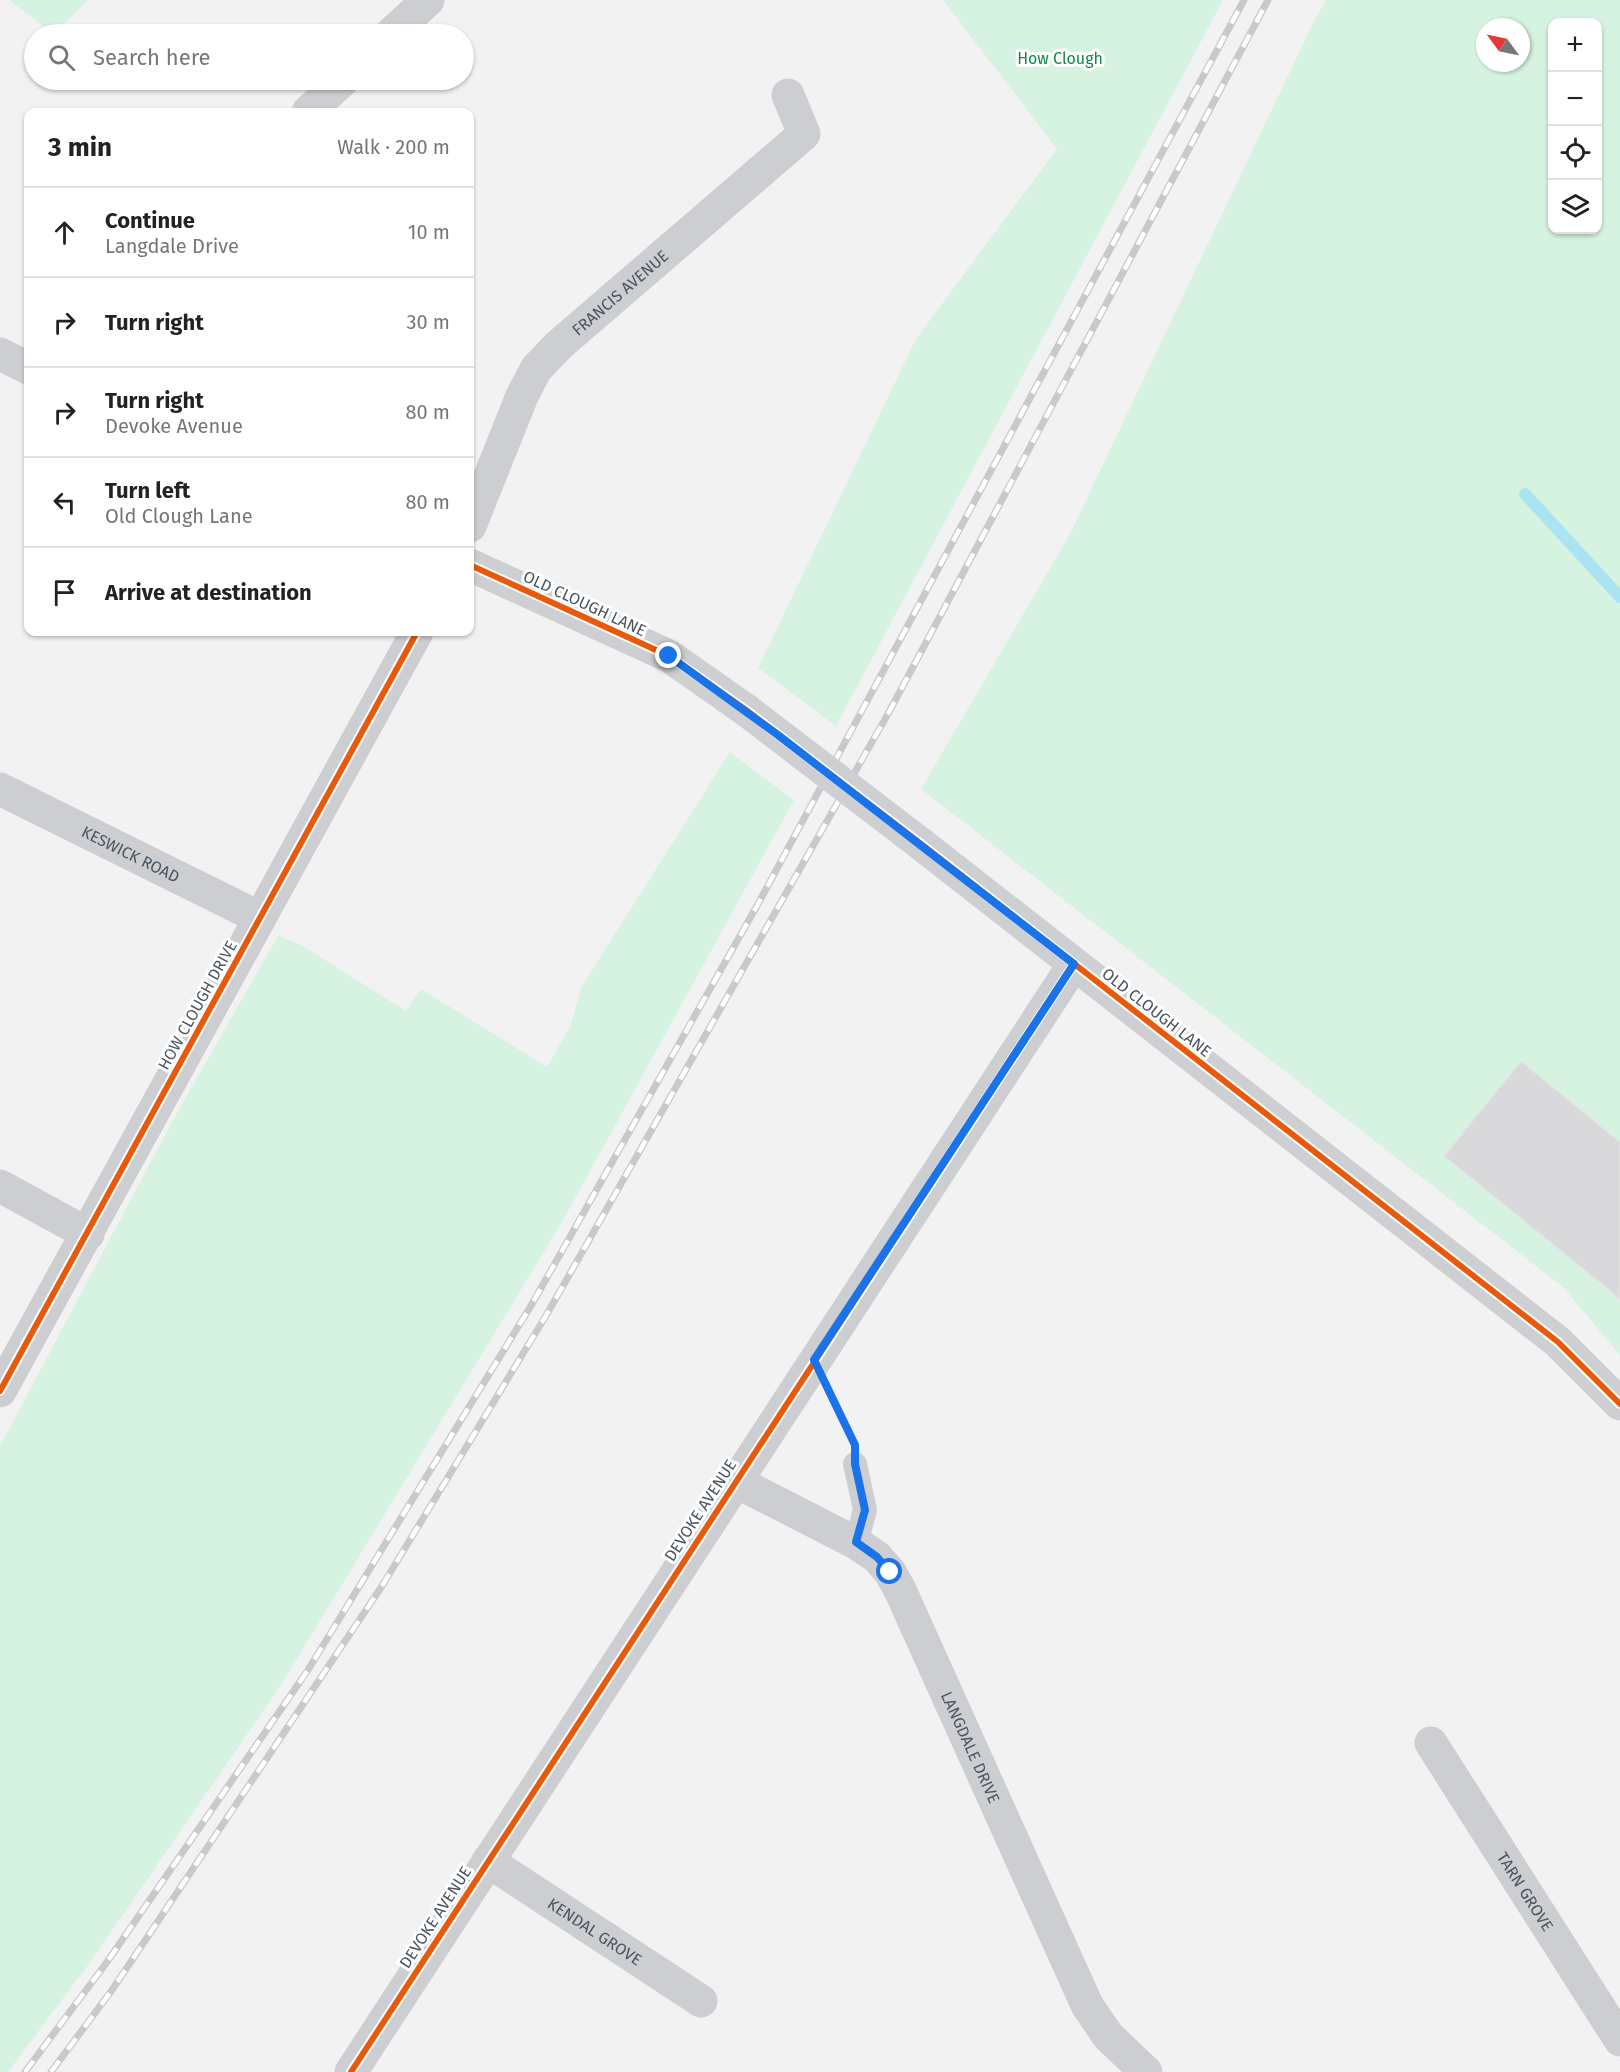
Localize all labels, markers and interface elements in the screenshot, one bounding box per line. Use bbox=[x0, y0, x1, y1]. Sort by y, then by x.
north arrow bbox=[1476, 18, 1530, 72]
map controls bbox=[1548, 18, 1602, 234]
button: + bbox=[1548, 18, 1602, 72]
search box bbox=[24, 24, 474, 90]
icon: search bbox=[45, 41, 78, 74]
text: Search here bbox=[93, 44, 211, 71]
park label: How Clough bbox=[1017, 49, 1103, 68]
button: − bbox=[1548, 72, 1602, 126]
button: locate bbox=[1548, 126, 1602, 180]
text: 3 min bbox=[48, 132, 112, 163]
text: Walk · 200 m bbox=[337, 135, 450, 159]
button: layers bbox=[1548, 180, 1602, 234]
text: Continue bbox=[105, 207, 195, 234]
icon: ahead bbox=[48, 216, 81, 249]
text: 10 m bbox=[408, 220, 450, 244]
text: Langdale Drive bbox=[105, 234, 239, 258]
street label: FRANCIS AVENUE bbox=[568, 246, 672, 340]
icon: right bbox=[48, 306, 81, 339]
text: Turn right bbox=[105, 309, 204, 336]
text: 30 m bbox=[406, 310, 450, 334]
text: Turn right bbox=[105, 387, 204, 414]
icon: right bbox=[48, 396, 81, 429]
text: 80 m bbox=[405, 400, 450, 424]
text: Devoke Avenue bbox=[105, 414, 243, 438]
text: Turn left bbox=[105, 477, 190, 504]
icon: left bbox=[48, 486, 81, 519]
text: 80 m bbox=[405, 490, 450, 514]
text: Old Clough Lane bbox=[105, 504, 253, 528]
street label: OLD CLOUGH LANE bbox=[520, 567, 649, 640]
icon: arrive bbox=[48, 576, 81, 609]
text: Arrive at destination bbox=[105, 579, 312, 606]
route end bbox=[655, 642, 681, 668]
street label: KESWICK ROAD bbox=[78, 822, 183, 887]
street label: HOW CLOUGH DRIVE bbox=[154, 937, 241, 1073]
street label: OLD CLOUGH LANE bbox=[1098, 964, 1215, 1061]
street label: DEVOKE AVENUE bbox=[660, 1456, 740, 1565]
route start bbox=[876, 1558, 902, 1584]
street label: LANGDALE DRIVE bbox=[937, 1689, 1004, 1806]
street label: TARN GROVE bbox=[1493, 1849, 1557, 1935]
street label: DEVOKE AVENUE bbox=[395, 1863, 475, 1972]
street label: KENDAL GROVE bbox=[544, 1894, 645, 1969]

